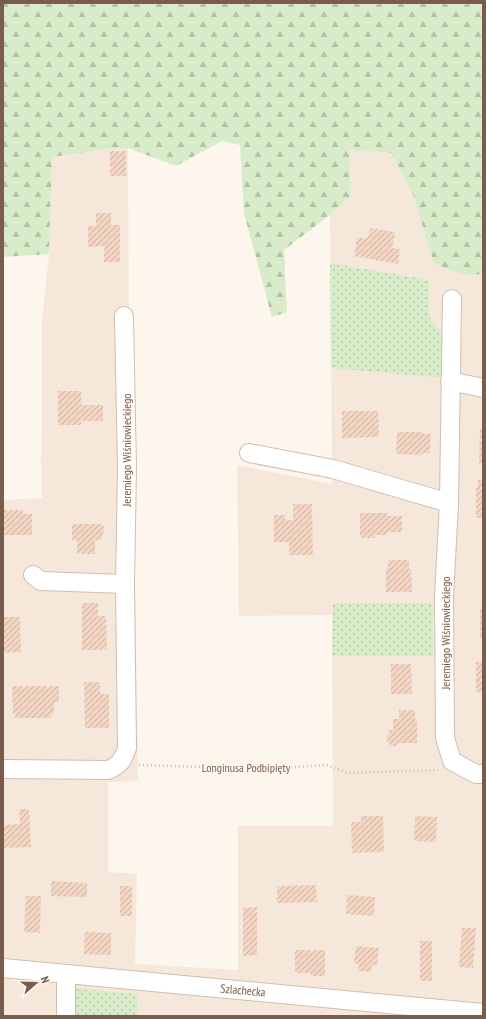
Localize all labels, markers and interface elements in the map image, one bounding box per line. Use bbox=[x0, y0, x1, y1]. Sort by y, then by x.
street label: Jeremiego Wiśniowieckiego bbox=[119, 393, 134, 508]
street label: Jeremiego Wiśniowieckiego bbox=[438, 576, 453, 691]
street label: Longinusa Podbipięty bbox=[202, 760, 291, 775]
north arrow bbox=[16, 963, 56, 1003]
text: N bbox=[38, 974, 53, 985]
street label: Szlachecka bbox=[220, 981, 266, 999]

